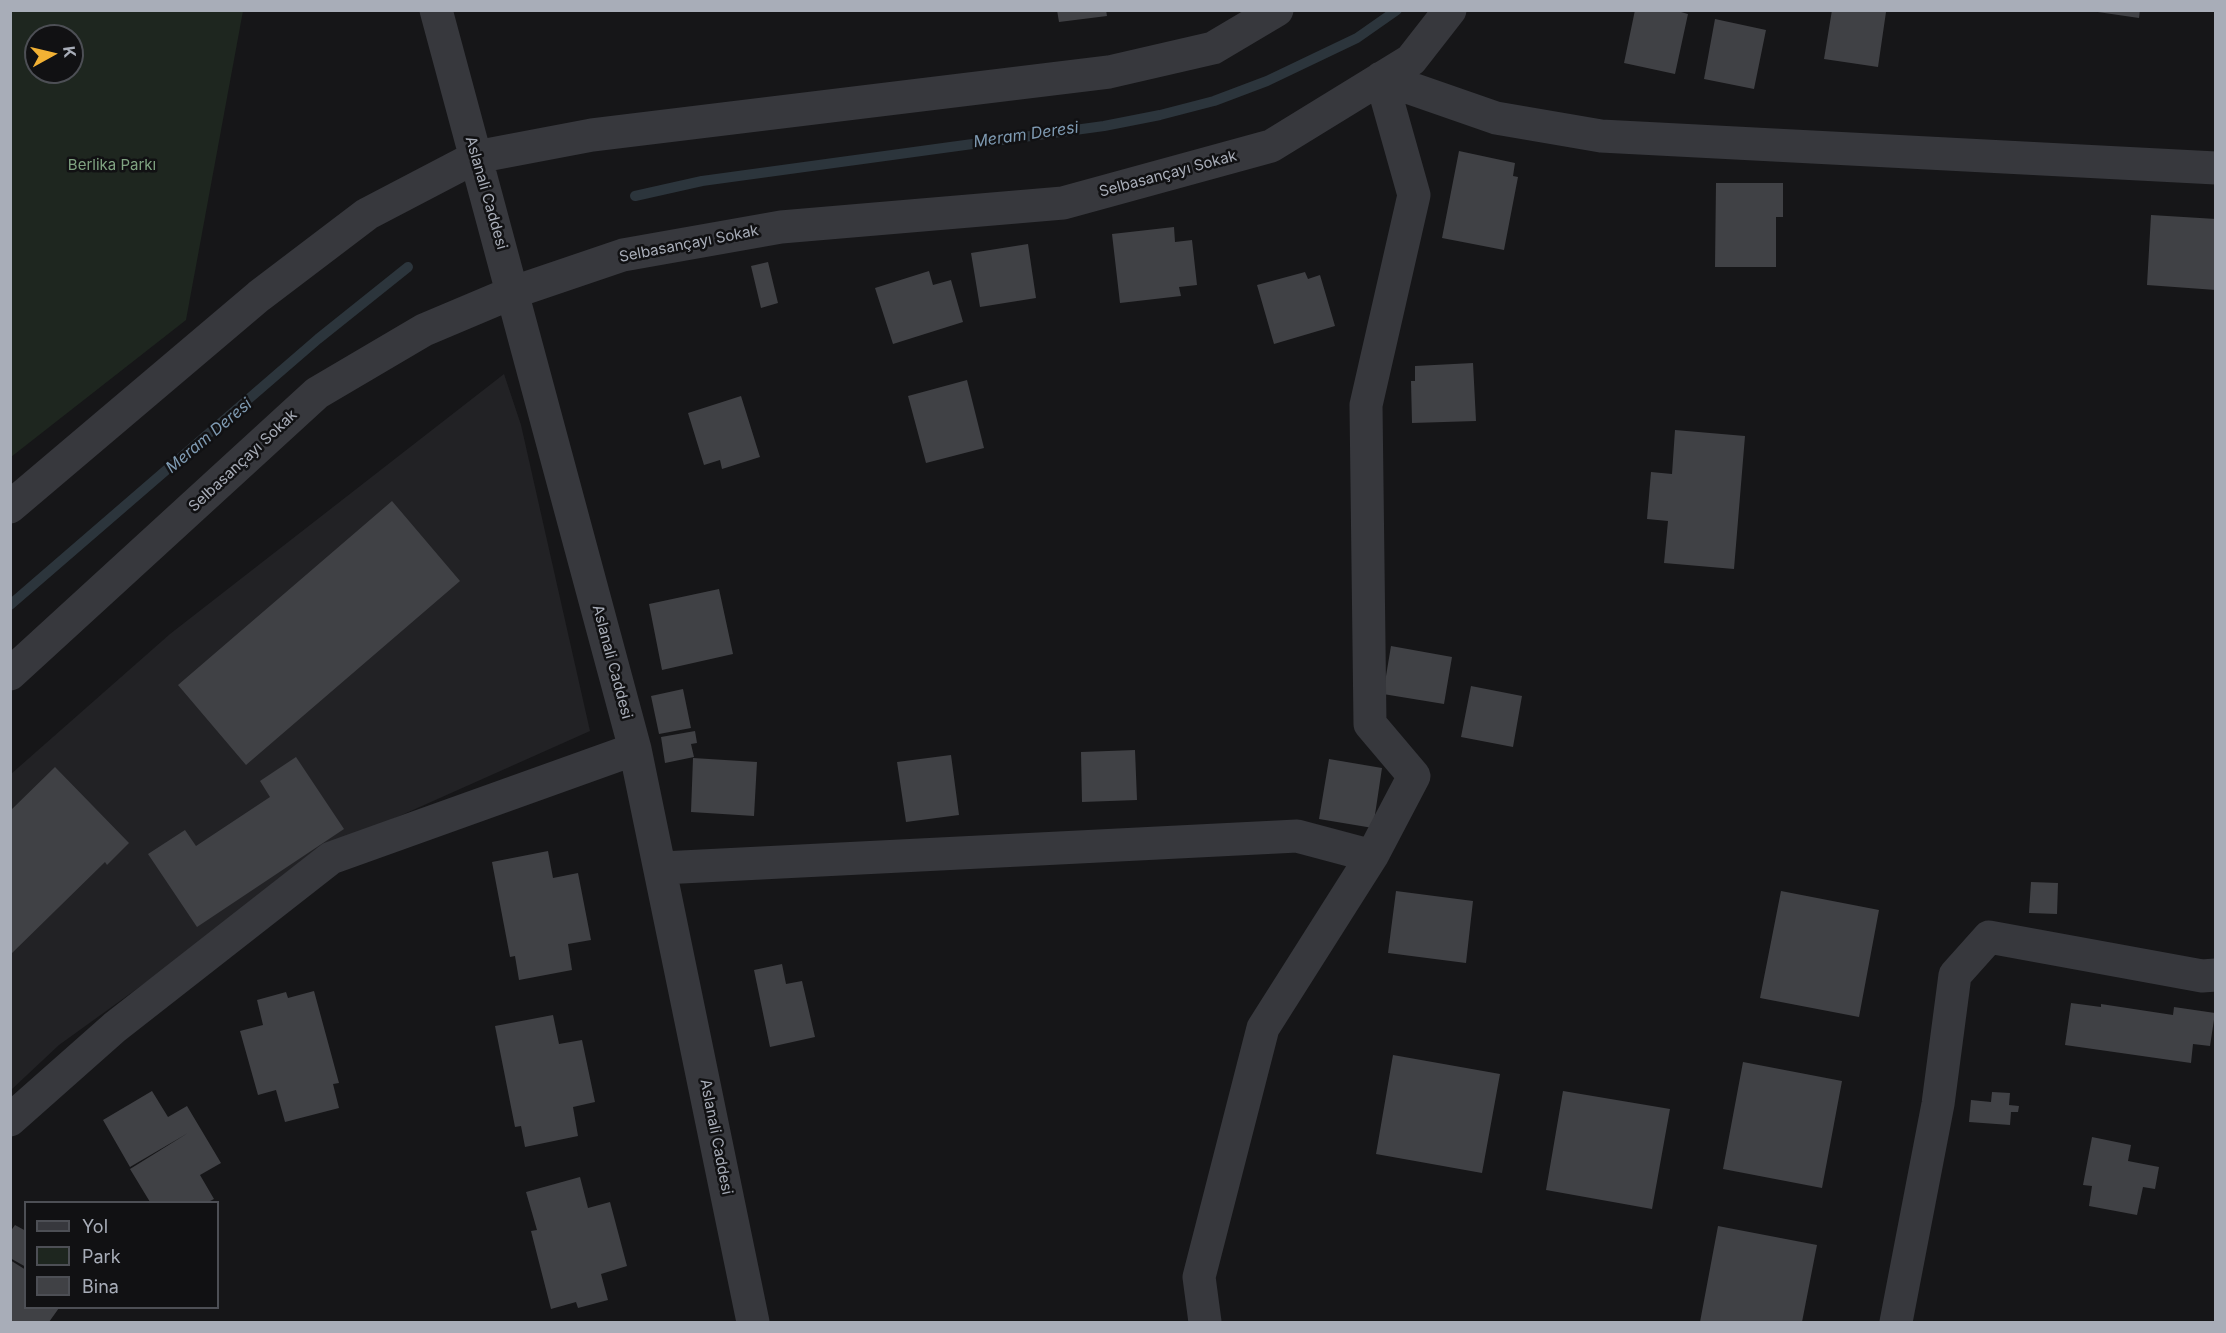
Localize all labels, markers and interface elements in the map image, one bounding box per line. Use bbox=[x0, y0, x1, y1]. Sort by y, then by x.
north arrow bbox=[24, 24, 84, 84]
text: K bbox=[59, 45, 81, 59]
water label: Meram Deresi bbox=[972, 118, 1080, 152]
street label: Aslanali Caddesi bbox=[461, 134, 511, 252]
street label: Selbasançayı Sokak bbox=[1097, 147, 1239, 201]
park label: Berlika Parkı bbox=[68, 156, 156, 174]
street label: Selbasançayı Sokak bbox=[618, 222, 760, 266]
water label: Meram Deresi bbox=[162, 395, 256, 477]
street label: Selbasançayı Sokak bbox=[185, 406, 301, 516]
street label: Aslanali Caddesi bbox=[588, 603, 636, 721]
street label: Aslanali Caddesi bbox=[696, 1078, 736, 1196]
legend bbox=[24, 1201, 219, 1309]
text: Yol bbox=[82, 1216, 108, 1237]
text: Park bbox=[82, 1246, 121, 1267]
text: Bina bbox=[82, 1276, 119, 1297]

